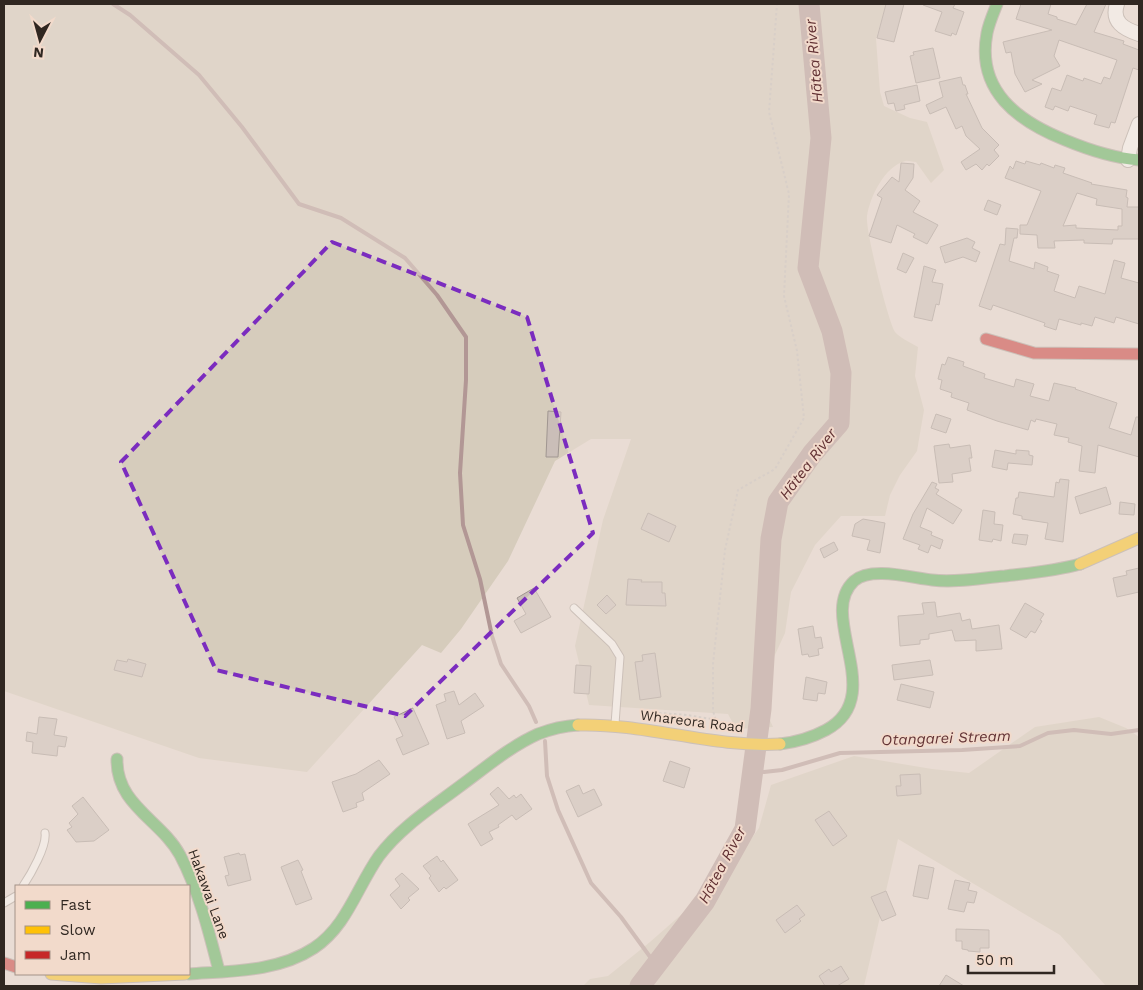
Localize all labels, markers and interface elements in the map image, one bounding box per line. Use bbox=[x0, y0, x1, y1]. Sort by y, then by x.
north arrow bbox=[15, 15, 65, 65]
water label: Hātea River bbox=[801, 17, 827, 104]
text: N bbox=[33, 44, 45, 61]
water label: Hātea River bbox=[775, 424, 841, 503]
street label: Whareora Road bbox=[639, 707, 745, 735]
water label: Otangarei Stream bbox=[881, 727, 1011, 749]
water label: Hātea River bbox=[694, 823, 750, 906]
street label: Hakawai Lane bbox=[185, 847, 233, 941]
legend bbox=[15, 885, 190, 975]
text: Fast bbox=[60, 896, 92, 914]
text: Slow bbox=[60, 921, 96, 939]
scale bar bbox=[968, 942, 1054, 974]
text: Jam bbox=[60, 946, 91, 964]
text: 50 m bbox=[976, 951, 1013, 969]

